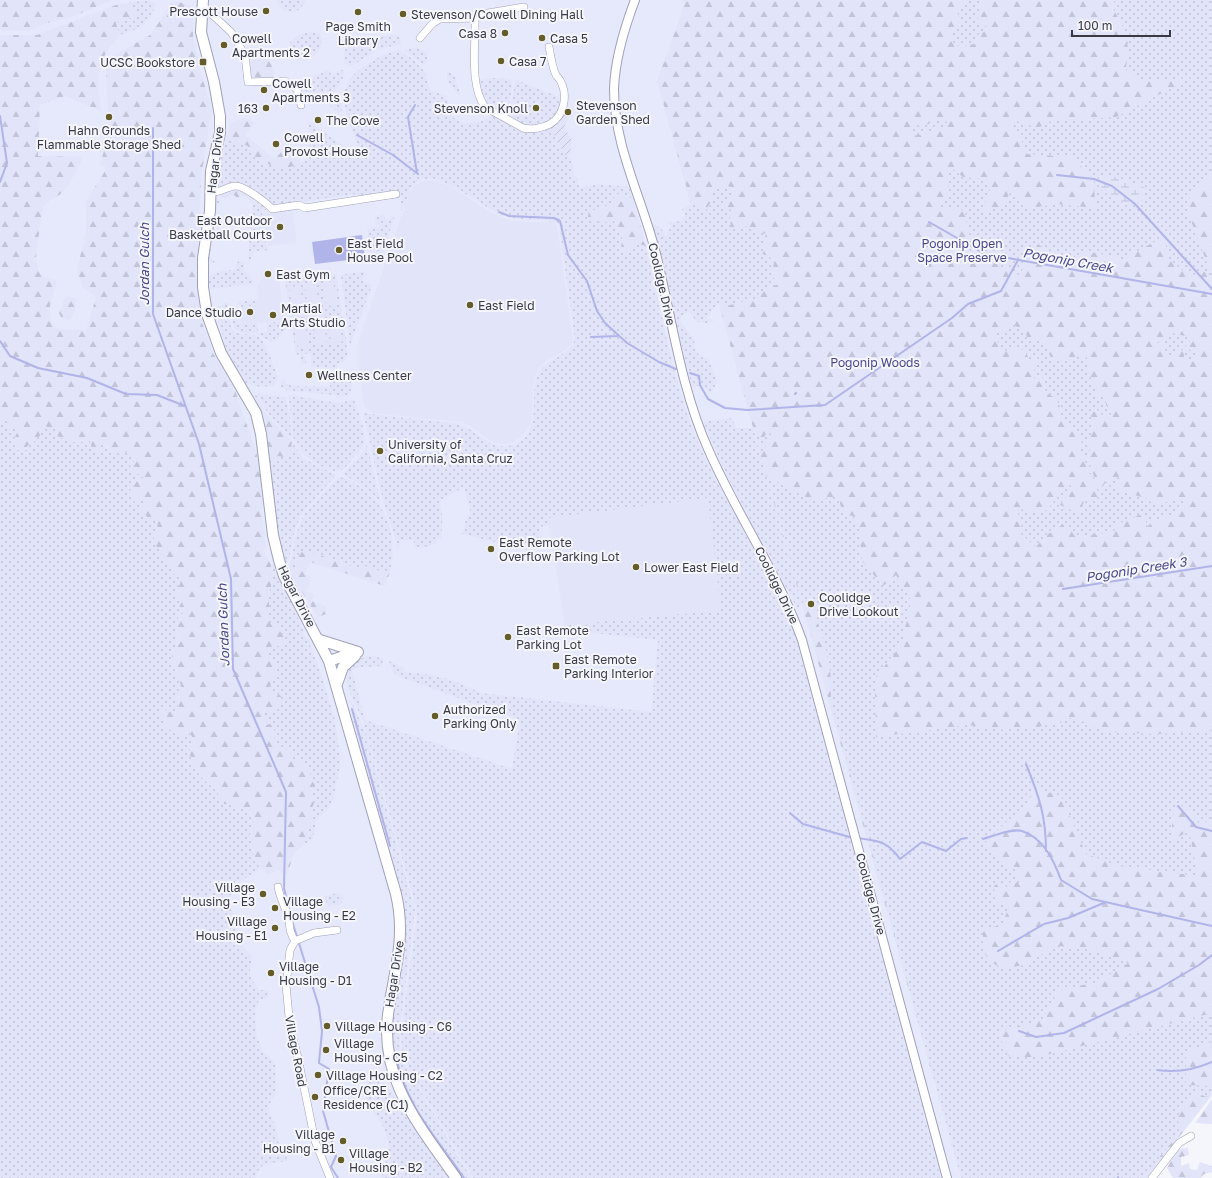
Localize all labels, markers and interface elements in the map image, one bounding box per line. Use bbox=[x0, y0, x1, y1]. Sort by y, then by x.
place label: Prescott House bbox=[169, 4, 258, 19]
marker: Prescott House bbox=[261, 6, 271, 16]
marker: Page Smith Library bbox=[353, 7, 363, 17]
place label: Stevenson/Cowell Dining Hall bbox=[411, 7, 584, 22]
marker: Stevenson/Cowell Dining Hall bbox=[398, 9, 408, 19]
scale bar bbox=[1072, 12, 1170, 38]
text: 100 m bbox=[1078, 18, 1112, 33]
place label: Page Smith Library bbox=[325, 19, 391, 48]
place label: Casa 8 bbox=[459, 26, 497, 41]
marker: Casa 8 bbox=[500, 28, 510, 38]
place label: Cowell Apartments 2 bbox=[232, 31, 310, 60]
place label: Casa 5 bbox=[550, 31, 588, 46]
marker: Casa 5 bbox=[537, 33, 547, 43]
marker: Cowell Apartments 2 bbox=[219, 40, 229, 50]
place label: Casa 7 bbox=[509, 54, 546, 69]
place label: UCSC Bookstore bbox=[100, 55, 195, 70]
marker: Casa 7 bbox=[496, 56, 506, 66]
marker: UCSC Bookstore bbox=[198, 57, 208, 67]
place label: Cowell Apartments 3 bbox=[272, 76, 350, 105]
marker: Cowell Apartments 3 bbox=[259, 85, 269, 95]
place label: Stevenson Garden Shed bbox=[576, 98, 650, 127]
place label: 163 bbox=[238, 101, 258, 116]
place label: Stevenson Knoll bbox=[434, 101, 528, 116]
marker: 163 bbox=[261, 103, 271, 113]
marker: Stevenson Knoll bbox=[531, 103, 541, 113]
marker: Stevenson Garden Shed bbox=[563, 107, 573, 117]
marker: Hahn Grounds Flammable Storage Shed bbox=[104, 112, 114, 122]
place label: The Cove bbox=[326, 113, 379, 128]
marker: The Cove bbox=[313, 115, 323, 125]
place label: Hahn Grounds Flammable Storage Shed bbox=[37, 123, 181, 152]
street label: Hagar Drive bbox=[203, 126, 227, 194]
place label: Cowell Provost House bbox=[284, 130, 368, 159]
marker: Cowell Provost House bbox=[271, 139, 281, 149]
place label: East Outdoor Basketball Courts bbox=[169, 213, 272, 242]
water label: Jordan Gulch bbox=[136, 222, 152, 305]
marker: East Outdoor Basketball Courts bbox=[275, 222, 285, 232]
place label: East Field House Pool bbox=[347, 236, 413, 265]
park label: Pogonip Open Space Preserve bbox=[917, 236, 1007, 265]
street label: Coolidge Drive bbox=[645, 241, 679, 327]
water label: Pogonip Creek bbox=[1022, 244, 1116, 276]
marker: East Field House Pool bbox=[334, 245, 344, 255]
place label: East Gym bbox=[276, 267, 330, 282]
marker: East Gym bbox=[263, 269, 273, 279]
place label: East Field bbox=[478, 298, 535, 313]
marker: East Field bbox=[465, 300, 475, 310]
place label: Martial Arts Studio bbox=[281, 301, 345, 330]
place label: Dance Studio bbox=[166, 305, 242, 320]
marker: Dance Studio bbox=[245, 307, 255, 317]
marker: Martial Arts Studio bbox=[268, 310, 278, 320]
park label: Pogonip Woods bbox=[830, 355, 920, 370]
place label: Wellness Center bbox=[317, 368, 412, 383]
marker: Wellness Center bbox=[304, 370, 314, 380]
place label: University of California, Santa Cruz bbox=[388, 437, 513, 466]
marker: University of California, Santa Cruz bbox=[375, 446, 385, 456]
place label: East Remote Overflow Parking Lot bbox=[499, 535, 620, 564]
marker: East Remote Overflow Parking Lot bbox=[486, 544, 496, 554]
street label: Coolidge Drive bbox=[752, 544, 802, 626]
water label: Pogonip Creek 3 bbox=[1084, 553, 1189, 585]
place label: Lower East Field bbox=[644, 560, 739, 575]
marker: Lower East Field bbox=[631, 562, 641, 572]
street label: Hagar Drive bbox=[275, 563, 319, 629]
water label: Jordan Gulch bbox=[214, 582, 232, 667]
place label: Coolidge Drive Lookout bbox=[819, 590, 899, 619]
marker: Coolidge Drive Lookout bbox=[806, 599, 816, 609]
place label: East Remote Parking Lot bbox=[516, 623, 589, 652]
marker: East Remote Parking Lot bbox=[503, 632, 513, 642]
place label: East Remote Parking Interior bbox=[564, 652, 654, 681]
marker: East Remote Parking Interior bbox=[551, 661, 561, 671]
place label: Authorized Parking Only bbox=[443, 702, 517, 731]
marker: Authorized Parking Only bbox=[430, 711, 440, 721]
street label: Coolidge Drive bbox=[853, 851, 889, 937]
place label: Village Housing - E3 bbox=[182, 880, 255, 909]
marker: Village Housing - E3 bbox=[258, 889, 268, 899]
place label: Village Housing - E2 bbox=[283, 894, 356, 923]
marker: Village Housing - E2 bbox=[270, 903, 280, 913]
place label: Village Housing - E1 bbox=[195, 914, 267, 943]
marker: Village Housing - E1 bbox=[270, 923, 280, 933]
street label: Hagar Drive bbox=[381, 939, 407, 1009]
place label: Village Housing - D1 bbox=[279, 959, 352, 988]
marker: Village Housing - D1 bbox=[266, 968, 276, 978]
street label: Village Road bbox=[282, 1014, 310, 1088]
place label: Village Housing - C6 bbox=[335, 1019, 452, 1034]
marker: Village Housing - C6 bbox=[322, 1021, 332, 1031]
place label: Village Housing - C5 bbox=[334, 1036, 408, 1065]
marker: Village Housing - C5 bbox=[321, 1045, 331, 1055]
place label: Village Housing - C2 bbox=[326, 1068, 443, 1083]
marker: Village Housing - C2 bbox=[313, 1070, 323, 1080]
place label: Office/CRE Residence (C1) bbox=[323, 1083, 409, 1112]
marker: Office/CRE Residence (C1) bbox=[310, 1092, 320, 1102]
place label: Village Housing - B1 bbox=[263, 1127, 335, 1156]
marker: Village Housing - B1 bbox=[338, 1136, 348, 1146]
place label: Village Housing - B2 bbox=[349, 1146, 423, 1175]
marker: Village Housing - B2 bbox=[336, 1155, 346, 1165]

